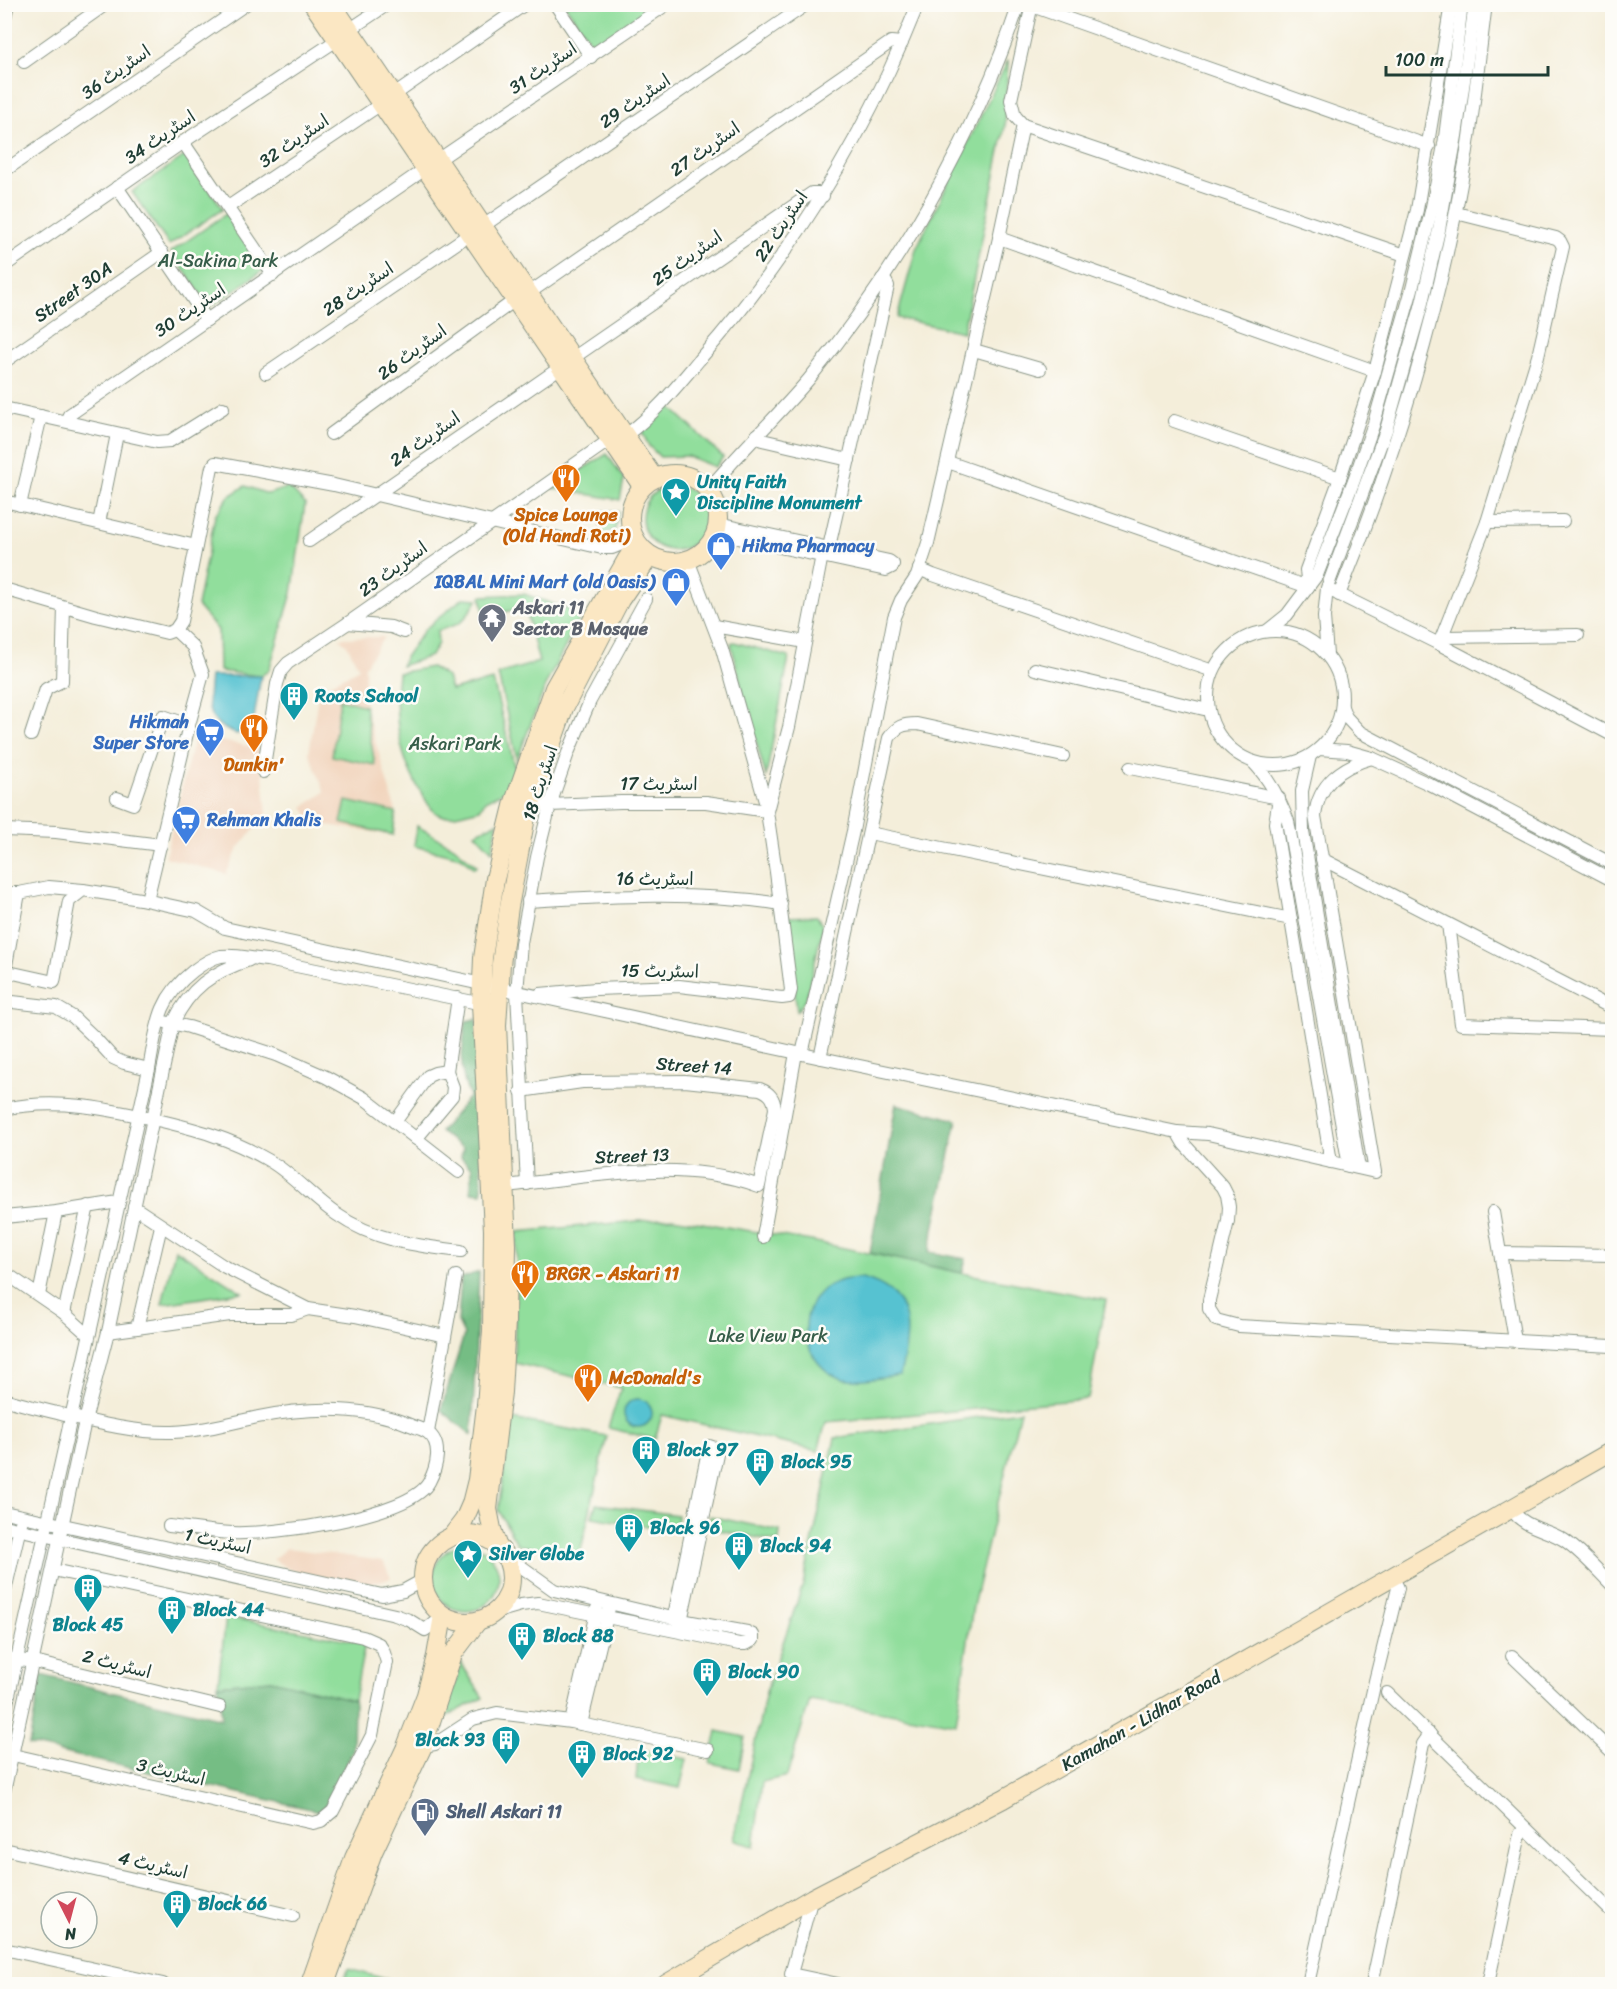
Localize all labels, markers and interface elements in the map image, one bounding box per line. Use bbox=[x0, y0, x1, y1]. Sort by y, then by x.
street label: اسٹریٹ 31 bbox=[502, 33, 584, 103]
street label: اسٹریٹ 36 bbox=[74, 36, 158, 108]
scale bar bbox=[1386, 39, 1548, 77]
text: 100 m bbox=[1395, 44, 1444, 76]
street label: اسٹریٹ 29 bbox=[592, 65, 678, 137]
street label: اسٹریٹ 34 bbox=[118, 101, 202, 173]
street label: اسٹریٹ 32 bbox=[252, 105, 336, 177]
street label: اسٹریٹ 27 bbox=[663, 113, 747, 185]
street label: اسٹریٹ 22 bbox=[745, 184, 817, 268]
street label: اسٹریٹ 25 bbox=[645, 222, 729, 294]
park label: Al-Sakina Park bbox=[157, 245, 279, 277]
street label: Street 30A bbox=[27, 253, 119, 331]
street label: اسٹریٹ 28 bbox=[316, 253, 400, 325]
street label: اسٹریٹ 30 bbox=[148, 274, 232, 346]
street label: اسٹریٹ 26 bbox=[370, 315, 454, 389]
street label: اسٹریٹ 24 bbox=[383, 403, 467, 475]
restaurant icon: Spice Lounge (Old Handi Roti) bbox=[550, 462, 582, 504]
place label: Unity Faith Discipline Monument bbox=[697, 466, 863, 519]
place icon: Unity Faith Discipline Monument bbox=[660, 476, 692, 518]
place label: Spice Lounge (Old Handi Roti) bbox=[502, 499, 631, 552]
shop icon: Hikma Pharmacy bbox=[705, 530, 737, 572]
place label: Hikma Pharmacy bbox=[741, 530, 875, 562]
street label: اسٹریٹ 23 bbox=[351, 533, 435, 605]
place label: IQBAL Mini Mart (old Oasis) bbox=[434, 566, 657, 598]
shop icon: IQBAL Mini Mart (old Oasis) bbox=[660, 566, 692, 608]
place label: Askari 11 Sector B Mosque bbox=[512, 592, 649, 645]
temple icon: Askari 11 Sector B Mosque bbox=[476, 602, 508, 644]
building icon: Roots School bbox=[278, 680, 310, 722]
place label: Roots School bbox=[314, 680, 419, 712]
place label: Hikmah Super Store bbox=[92, 706, 190, 759]
restaurant icon: Dunkin' bbox=[238, 712, 270, 754]
supermarket icon: Hikmah Super Store bbox=[194, 716, 226, 758]
park label: Askari Park bbox=[408, 728, 502, 760]
street label: اسٹریٹ 18 bbox=[513, 741, 567, 825]
place label: Dunkin' bbox=[223, 749, 285, 781]
street label: اسٹریٹ 17 bbox=[620, 768, 698, 800]
supermarket icon: Rehman Khalis bbox=[170, 804, 202, 846]
place label: Rehman Khalis bbox=[206, 804, 321, 836]
street label: اسٹریٹ 16 bbox=[616, 863, 694, 895]
street label: اسٹریٹ 15 bbox=[621, 954, 699, 988]
street label: Street 14 bbox=[655, 1047, 733, 1085]
street label: Street 13 bbox=[594, 1139, 670, 1173]
restaurant icon: BRGR - Askari 11 bbox=[509, 1258, 541, 1300]
place label: BRGR - Askari 11 bbox=[546, 1258, 680, 1290]
park label: Lake View Park bbox=[708, 1320, 828, 1352]
restaurant icon: McDonald's bbox=[572, 1362, 604, 1404]
place label: McDonald's bbox=[608, 1362, 702, 1394]
building icon: Block 97 bbox=[630, 1434, 662, 1476]
place label: Block 97 bbox=[667, 1434, 739, 1466]
building icon: Block 95 bbox=[744, 1446, 776, 1488]
place label: Block 95 bbox=[781, 1446, 852, 1478]
building icon: Block 96 bbox=[613, 1512, 645, 1554]
place label: Block 96 bbox=[650, 1512, 720, 1544]
street label: اسٹریٹ 1 bbox=[182, 1518, 254, 1564]
building icon: Block 94 bbox=[723, 1530, 755, 1572]
place label: Block 94 bbox=[760, 1530, 832, 1562]
place icon: Silver Globe bbox=[452, 1538, 484, 1580]
place label: Silver Globe bbox=[488, 1538, 585, 1570]
building icon: Block 45 bbox=[72, 1572, 104, 1614]
building icon: Block 44 bbox=[156, 1594, 188, 1636]
place label: Block 44 bbox=[193, 1594, 265, 1626]
place label: Block 45 bbox=[52, 1609, 124, 1641]
building icon: Block 88 bbox=[506, 1620, 538, 1662]
place label: Block 88 bbox=[543, 1620, 614, 1652]
street label: اسٹریٹ 2 bbox=[79, 1640, 155, 1688]
building icon: Block 90 bbox=[691, 1656, 723, 1698]
place label: Block 90 bbox=[728, 1656, 799, 1688]
street label: Kamahan - Lidhar Road bbox=[1055, 1661, 1228, 1780]
place label: Block 93 bbox=[415, 1724, 485, 1756]
building icon: Block 93 bbox=[490, 1724, 522, 1766]
building icon: Block 92 bbox=[566, 1738, 598, 1780]
place label: Block 92 bbox=[603, 1738, 674, 1770]
street label: اسٹریٹ 3 bbox=[134, 1749, 208, 1795]
fuel station icon: Shell Askari 11 bbox=[409, 1796, 441, 1838]
place label: Shell Askari 11 bbox=[445, 1796, 562, 1828]
street label: اسٹریٹ 4 bbox=[115, 1841, 191, 1889]
building icon: Block 66 bbox=[161, 1888, 193, 1930]
place label: Block 66 bbox=[198, 1888, 267, 1920]
north arrow bbox=[39, 1890, 99, 1950]
text: N bbox=[63, 1919, 79, 1950]

